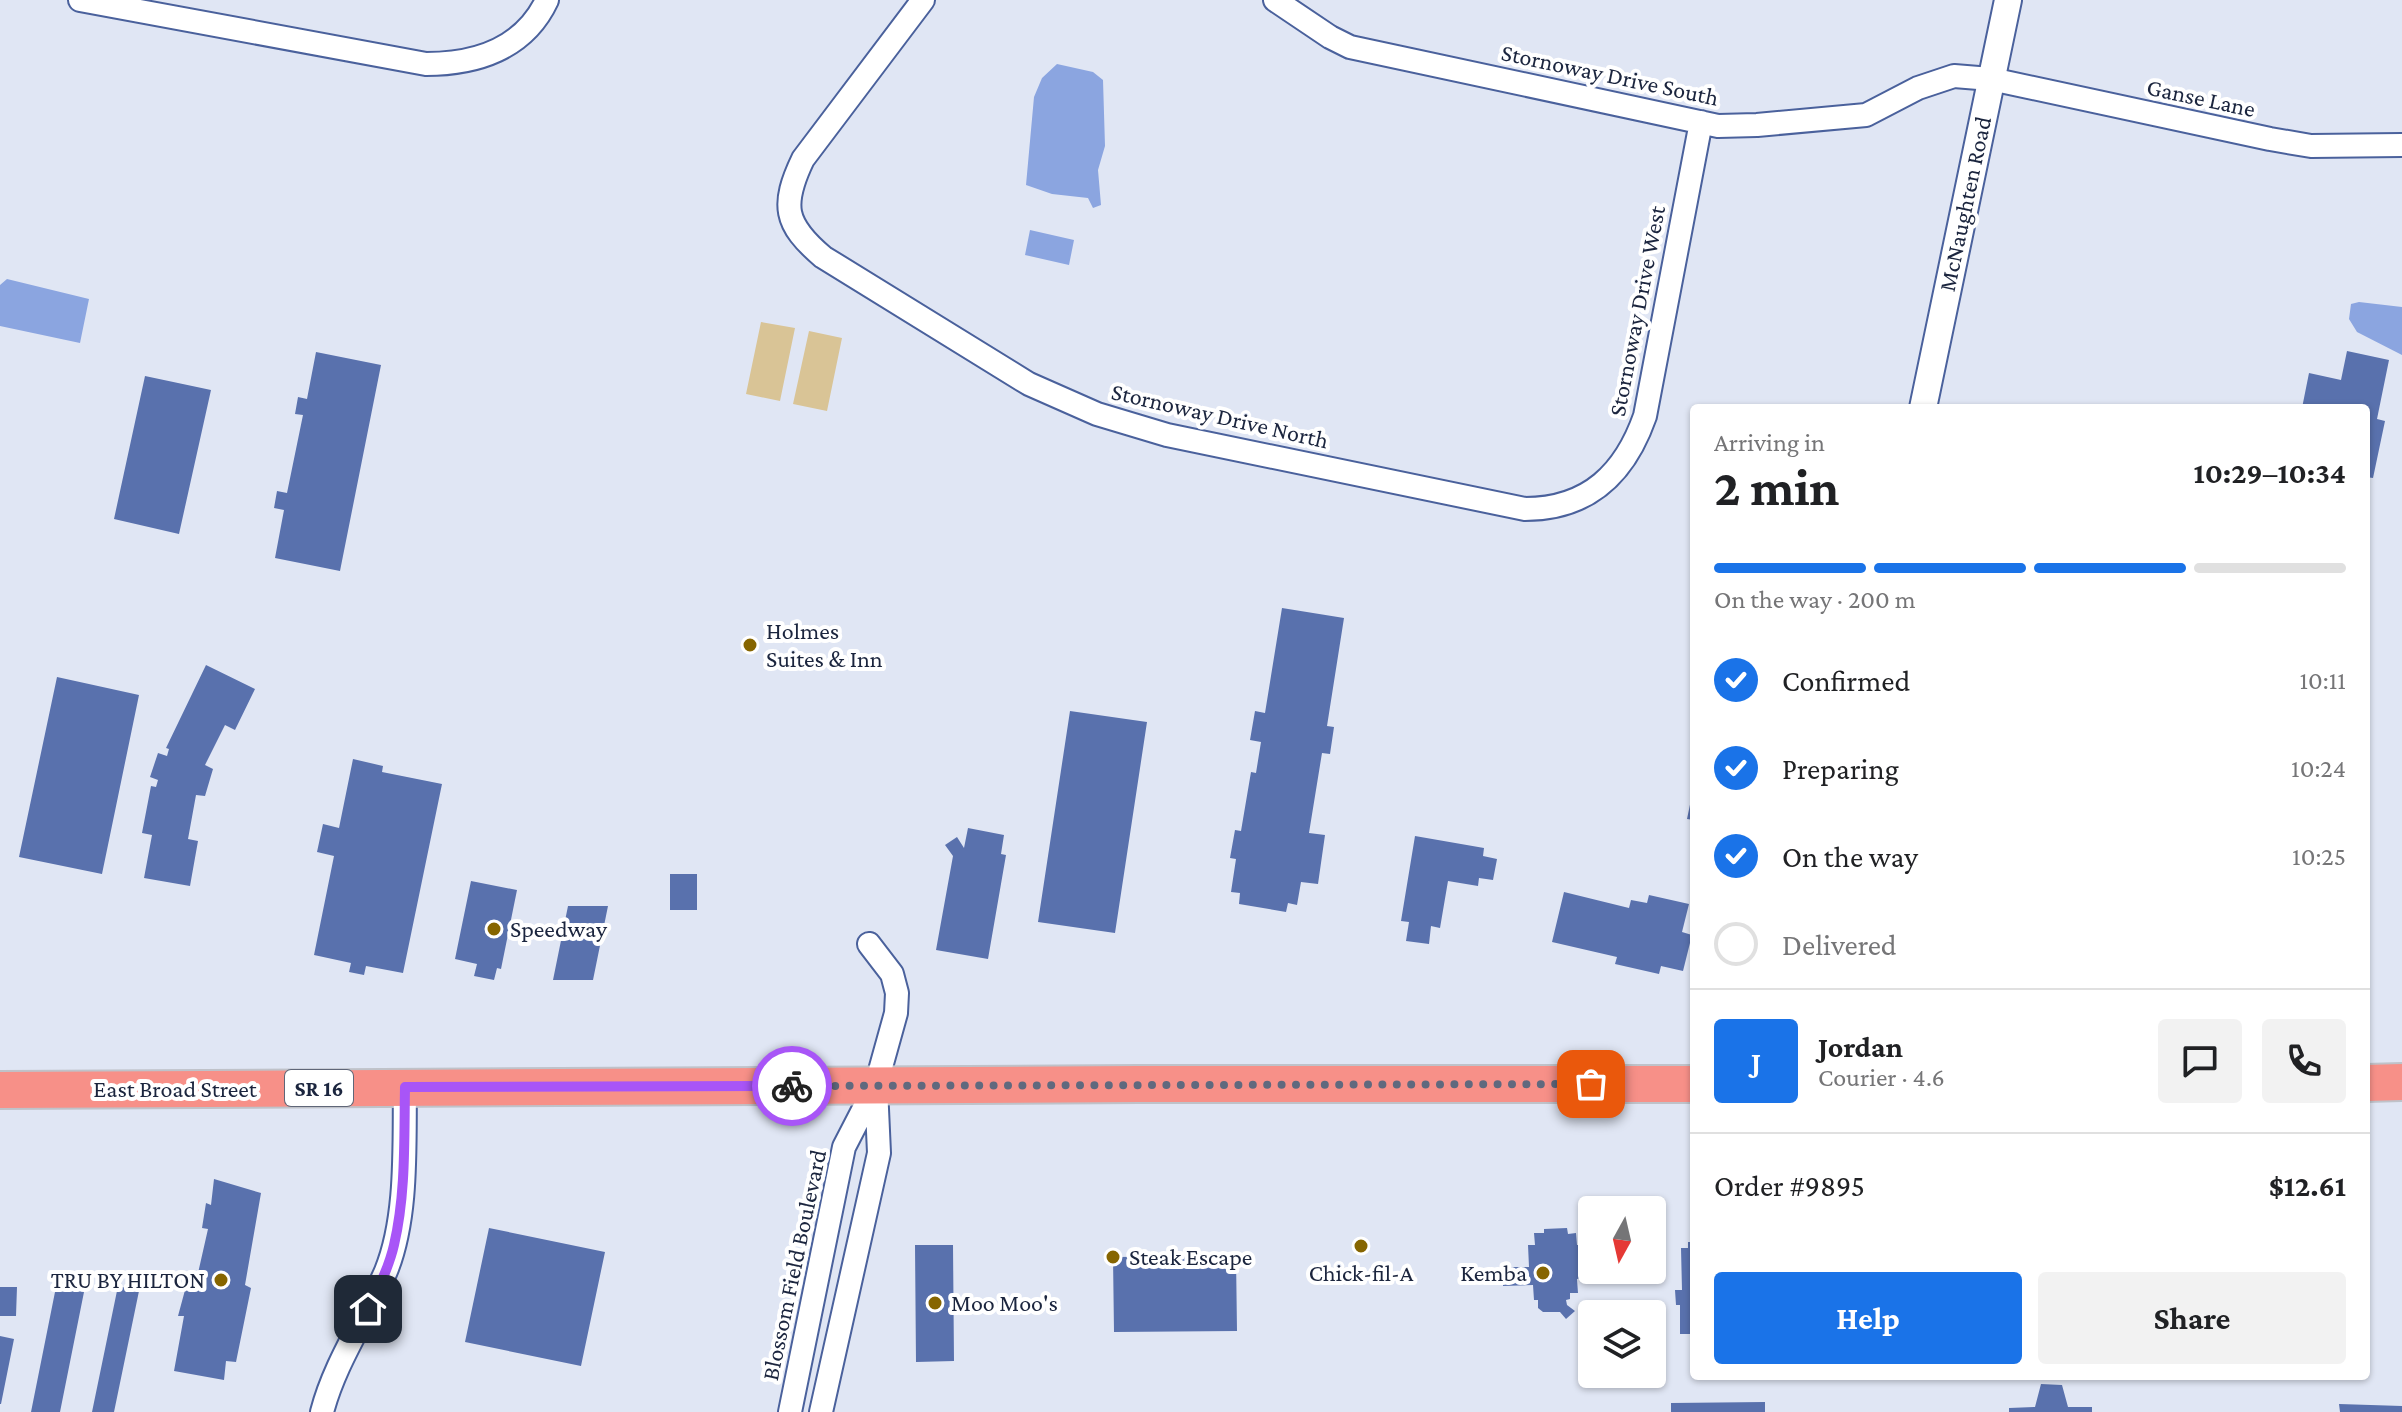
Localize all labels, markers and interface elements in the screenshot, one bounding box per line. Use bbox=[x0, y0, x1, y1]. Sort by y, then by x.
street label: Stornoway Drive South bbox=[1499, 38, 1721, 111]
street label: Ganse Lane bbox=[2144, 73, 2258, 122]
street label: McNaughten Road bbox=[1933, 114, 1996, 294]
street label: Stornoway Drive West bbox=[1603, 202, 1670, 418]
street label: Stornoway Drive North bbox=[1109, 377, 1331, 454]
text: Arriving in bbox=[1714, 428, 1825, 457]
text: 10:29–10:34 bbox=[2193, 456, 2346, 489]
text: 2 min bbox=[1714, 458, 1839, 516]
text: On the way · 200 m bbox=[1714, 585, 1916, 614]
place label: Holmes Suites & Inn bbox=[766, 617, 883, 672]
marker: Holmes Suites & Inn bbox=[741, 636, 759, 654]
icon: check bbox=[1714, 658, 1758, 702]
text: Confirmed bbox=[1782, 664, 1910, 697]
text: 10:11 bbox=[2299, 666, 2346, 695]
icon: check bbox=[1714, 746, 1758, 790]
text: Preparing bbox=[1782, 752, 1899, 785]
text: 10:24 bbox=[2291, 754, 2346, 783]
icon: check bbox=[1714, 834, 1758, 878]
text: On the way bbox=[1782, 840, 1918, 873]
text: 10:25 bbox=[2292, 842, 2346, 871]
place label: Speedway bbox=[510, 915, 608, 942]
marker: Speedway bbox=[485, 920, 503, 938]
text: Delivered bbox=[1782, 928, 1897, 961]
button: chat bbox=[2158, 1019, 2242, 1103]
button: phone bbox=[2262, 1019, 2346, 1103]
text: Jordan bbox=[1818, 1030, 1903, 1063]
text: J bbox=[1751, 1045, 1761, 1078]
courier bbox=[752, 1046, 832, 1126]
pin bbox=[1557, 1050, 1625, 1118]
icon: bag bbox=[1569, 1062, 1613, 1106]
text: Courier · 4.6 bbox=[1818, 1063, 1945, 1092]
icon: bike bbox=[770, 1064, 814, 1108]
road number: SR 16 bbox=[285, 1070, 353, 1106]
street label: East Broad Street bbox=[93, 1075, 258, 1102]
street label: Blossom Field Boulevard bbox=[756, 1147, 831, 1383]
text: Order #9895 bbox=[1714, 1169, 1865, 1202]
text: $12.61 bbox=[2269, 1169, 2346, 1202]
north arrow bbox=[1578, 1196, 1666, 1284]
map controls bbox=[1578, 1196, 1666, 1388]
marker: Chick-fil-A bbox=[1352, 1237, 1370, 1255]
place label: Steak Escape bbox=[1129, 1243, 1252, 1270]
marker: Steak Escape bbox=[1104, 1248, 1122, 1266]
place label: Chick-fil-A bbox=[1309, 1259, 1414, 1286]
place label: Kemba bbox=[1460, 1259, 1527, 1286]
marker: Kemba bbox=[1534, 1264, 1552, 1282]
place label: TRU BY HILTON bbox=[51, 1266, 205, 1293]
marker: TRU BY HILTON bbox=[212, 1271, 230, 1289]
button: Help bbox=[1714, 1272, 2022, 1364]
button: Share bbox=[2038, 1272, 2346, 1364]
pin bbox=[334, 1275, 402, 1343]
icon: home bbox=[346, 1287, 390, 1331]
place label: Moo Moo's bbox=[951, 1289, 1058, 1316]
marker: Moo Moo's bbox=[926, 1294, 944, 1312]
button: layers bbox=[1578, 1300, 1666, 1388]

